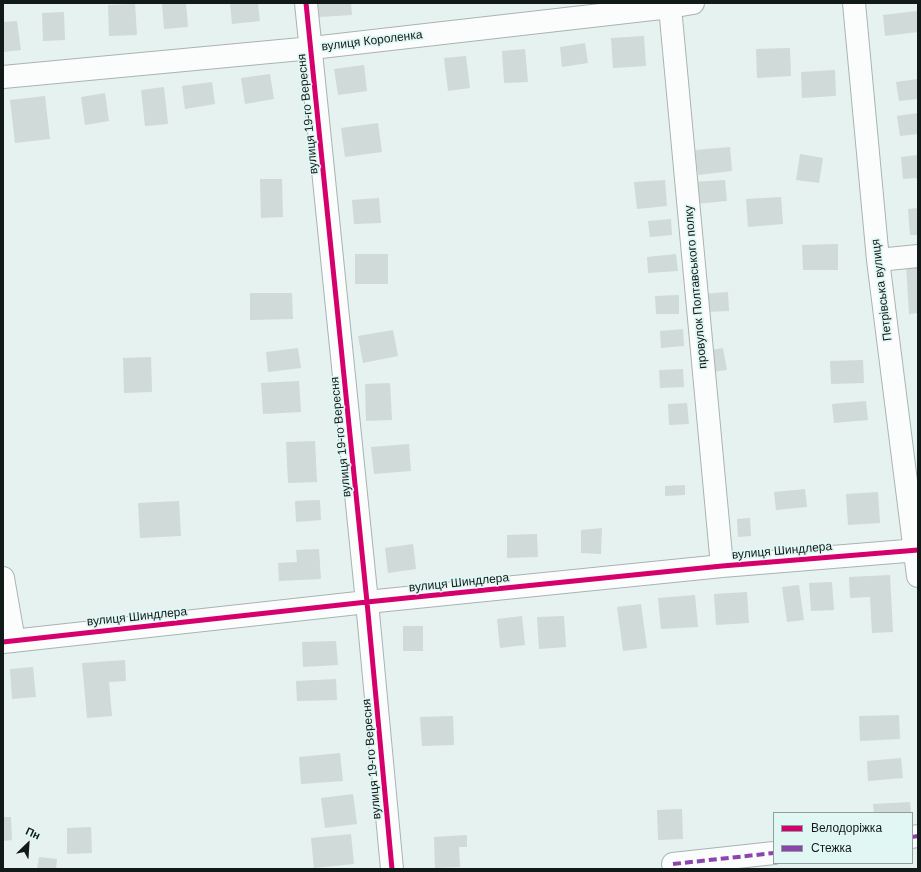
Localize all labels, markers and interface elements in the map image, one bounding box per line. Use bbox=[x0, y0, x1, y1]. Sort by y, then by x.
street label: вулиця Короленка bbox=[321, 28, 423, 54]
street label: вулиця 19-го Вересня bbox=[295, 53, 321, 175]
street label: провулок Полтавського полку bbox=[682, 205, 710, 369]
street label: Петрівська вулиця bbox=[869, 238, 895, 342]
street label: вулиця 19-го Вересня bbox=[328, 376, 354, 498]
street label: вулиця Шиндлера bbox=[731, 539, 833, 563]
street label: вулиця Шиндлера bbox=[408, 571, 510, 595]
street label: вулиця Шиндлера bbox=[86, 605, 188, 629]
street label: вулиця 19-го Вересня bbox=[360, 698, 384, 820]
legend bbox=[773, 812, 913, 864]
text: Велодоріжка bbox=[811, 821, 882, 835]
north arrow bbox=[8, 824, 48, 864]
text: Пн bbox=[24, 825, 42, 842]
text: Стежка bbox=[811, 841, 852, 855]

